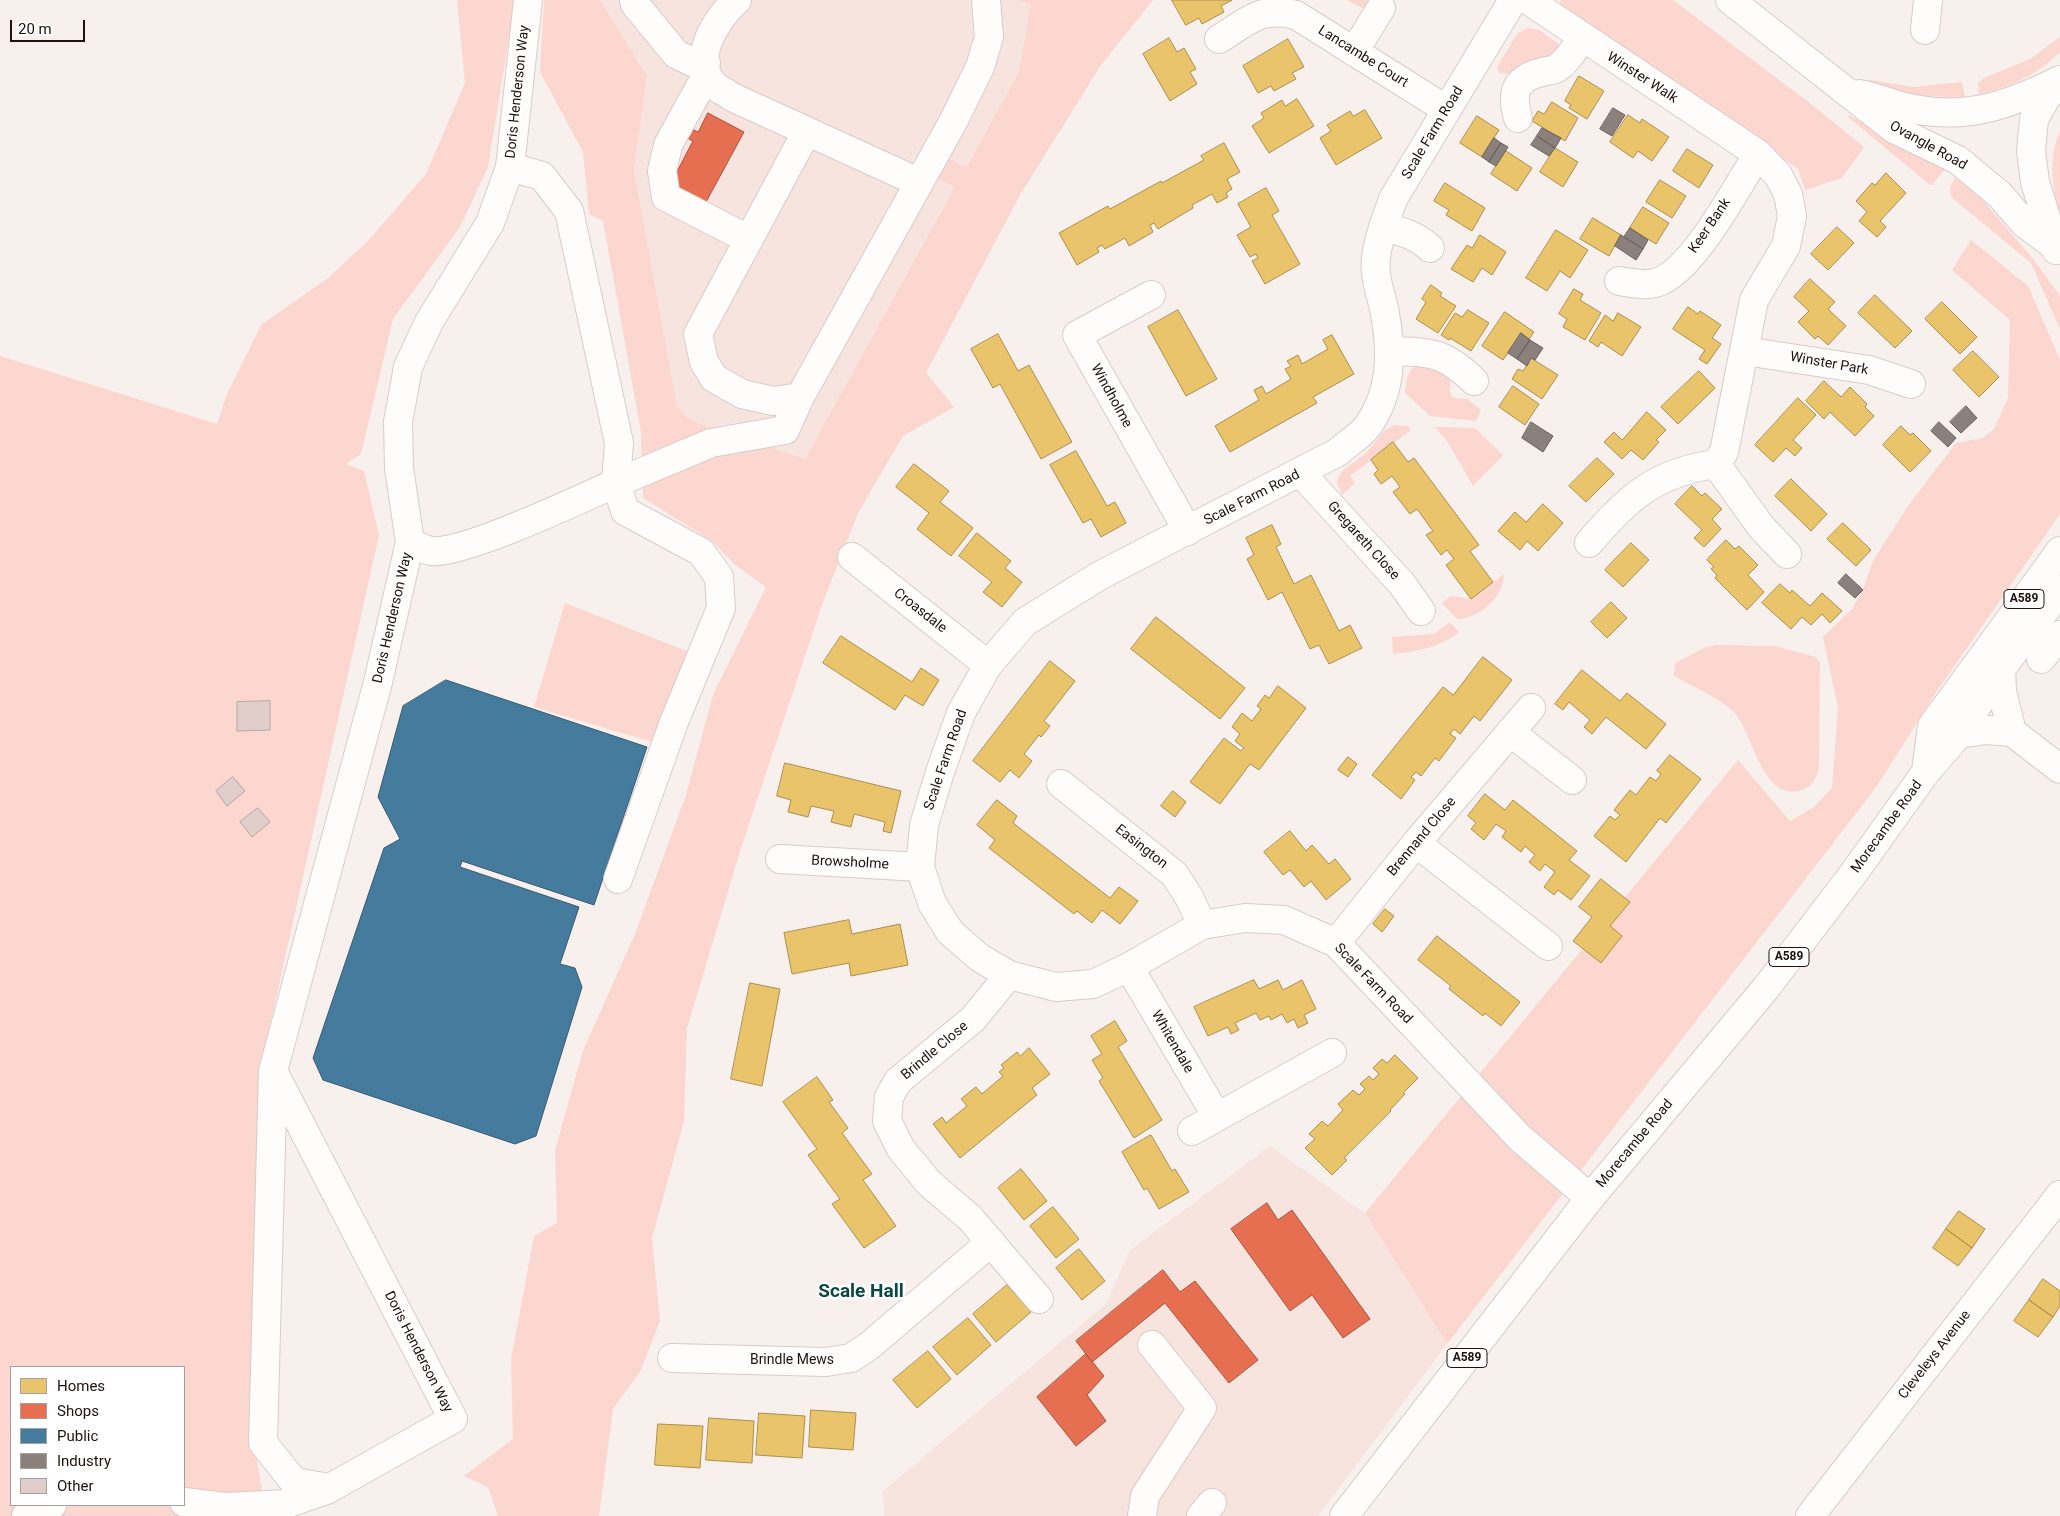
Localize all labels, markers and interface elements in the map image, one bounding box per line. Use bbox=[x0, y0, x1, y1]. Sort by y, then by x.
scale bar bbox=[12, 10, 88, 42]
text: 20 m bbox=[18, 20, 52, 38]
street label: Lancambe Court bbox=[1315, 22, 1411, 92]
street label: Doris Henderson Way bbox=[503, 25, 533, 159]
street label: Winster Walk bbox=[1603, 49, 1681, 107]
street label: Scale Farm Road bbox=[1399, 84, 1467, 182]
street label: Ovangle Road bbox=[1886, 118, 1970, 174]
street label: Keer Bank bbox=[1685, 195, 1735, 257]
street label: Winster Park bbox=[1789, 349, 1869, 379]
street label: Windholme bbox=[1087, 361, 1135, 431]
street label: Scale Farm Road bbox=[1201, 467, 1303, 529]
street label: Gregareth Close bbox=[1323, 498, 1403, 584]
street label: Doris Henderson Way bbox=[370, 551, 416, 685]
street label: Croasdale bbox=[890, 585, 950, 637]
road number: A589 bbox=[2004, 590, 2044, 608]
street label: Scale Farm Road bbox=[921, 707, 971, 813]
street label: Morecambe Road bbox=[1848, 777, 1926, 877]
street label: Brennand Close bbox=[1384, 794, 1460, 880]
street label: Easington bbox=[1111, 821, 1171, 873]
street label: Browsholme bbox=[811, 853, 889, 873]
street label: Scale Farm Road bbox=[1330, 940, 1416, 1028]
road number: A589 bbox=[1769, 948, 1809, 966]
street label: Whitendale bbox=[1147, 1008, 1197, 1076]
street label: Brindle Close bbox=[898, 1018, 972, 1084]
street label: Morecambe Road bbox=[1593, 1096, 1677, 1192]
district label: Scale Hall bbox=[818, 1281, 904, 1303]
street label: Doris Henderson Way bbox=[380, 1289, 456, 1415]
street label: Cleveleys Avenue bbox=[1895, 1307, 1975, 1403]
road number: A589 bbox=[1447, 1349, 1487, 1368]
street label: Brindle Mews bbox=[750, 1352, 834, 1368]
legend bbox=[10, 1366, 185, 1506]
text: Homes bbox=[57, 1377, 105, 1395]
text: Shops bbox=[57, 1402, 99, 1420]
text: Public bbox=[57, 1427, 98, 1445]
text: Industry bbox=[57, 1452, 111, 1470]
text: Other bbox=[57, 1477, 94, 1495]

